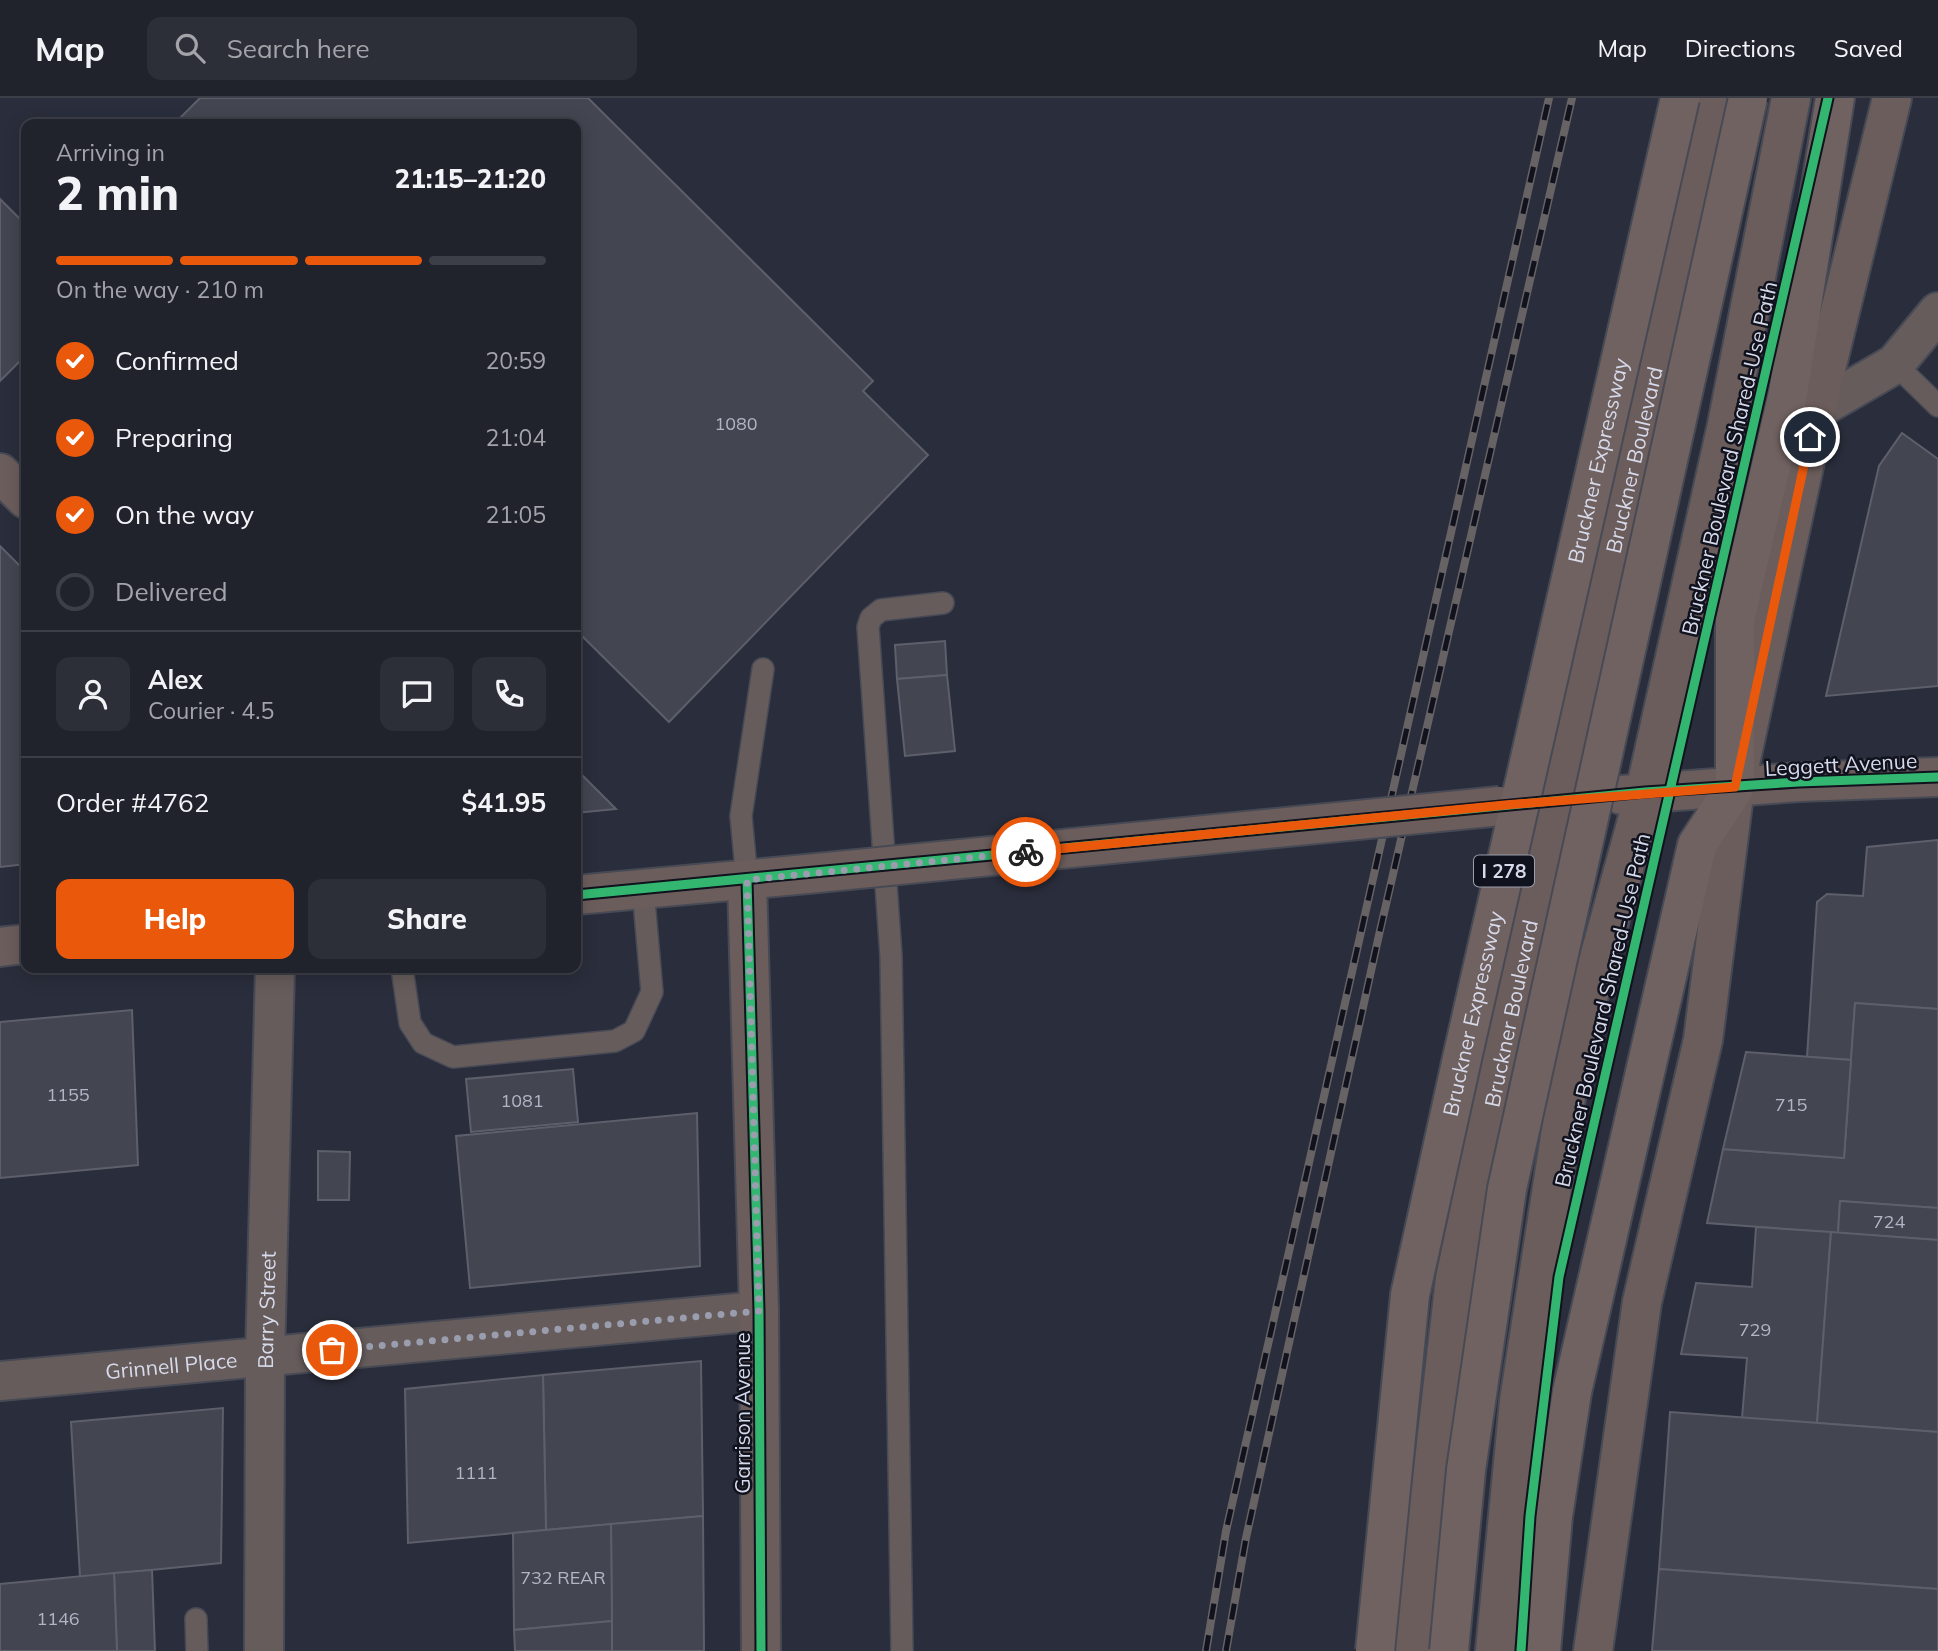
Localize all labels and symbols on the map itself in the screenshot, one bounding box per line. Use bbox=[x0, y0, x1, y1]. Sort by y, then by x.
street label: Bruckner Boulevard Shared-Use Path bbox=[1676, 279, 1782, 637]
street label: Bruckner Expressway bbox=[1562, 355, 1634, 566]
street label: Bruckner Boulevard bbox=[1600, 364, 1668, 556]
pin bbox=[1780, 407, 1840, 467]
house number: 1080 bbox=[714, 412, 758, 435]
street label: Leggett Avenue bbox=[1764, 747, 1918, 781]
courier bbox=[991, 817, 1061, 887]
street label: Bruckner Boulevard Shared-Use Path bbox=[1549, 831, 1655, 1189]
road number: I 278 bbox=[1474, 856, 1534, 886]
street label: Bruckner Expressway bbox=[1437, 908, 1508, 1119]
street label: Bruckner Boulevard bbox=[1478, 917, 1543, 1109]
house number: 1155 bbox=[46, 1083, 90, 1106]
house number: 1081 bbox=[500, 1089, 544, 1112]
house number: 715 bbox=[1775, 1093, 1807, 1116]
house number: 724 bbox=[1873, 1210, 1905, 1233]
street label: Barry Street bbox=[252, 1251, 281, 1369]
house number: 729 bbox=[1739, 1318, 1771, 1341]
pin bbox=[302, 1320, 362, 1380]
street label: Garrison Avenue bbox=[729, 1332, 755, 1494]
street label: Grinnell Place bbox=[104, 1346, 238, 1384]
house number: 1111 bbox=[454, 1461, 498, 1484]
house number: 732 REAR bbox=[520, 1566, 606, 1589]
house number: 1146 bbox=[36, 1607, 80, 1630]

